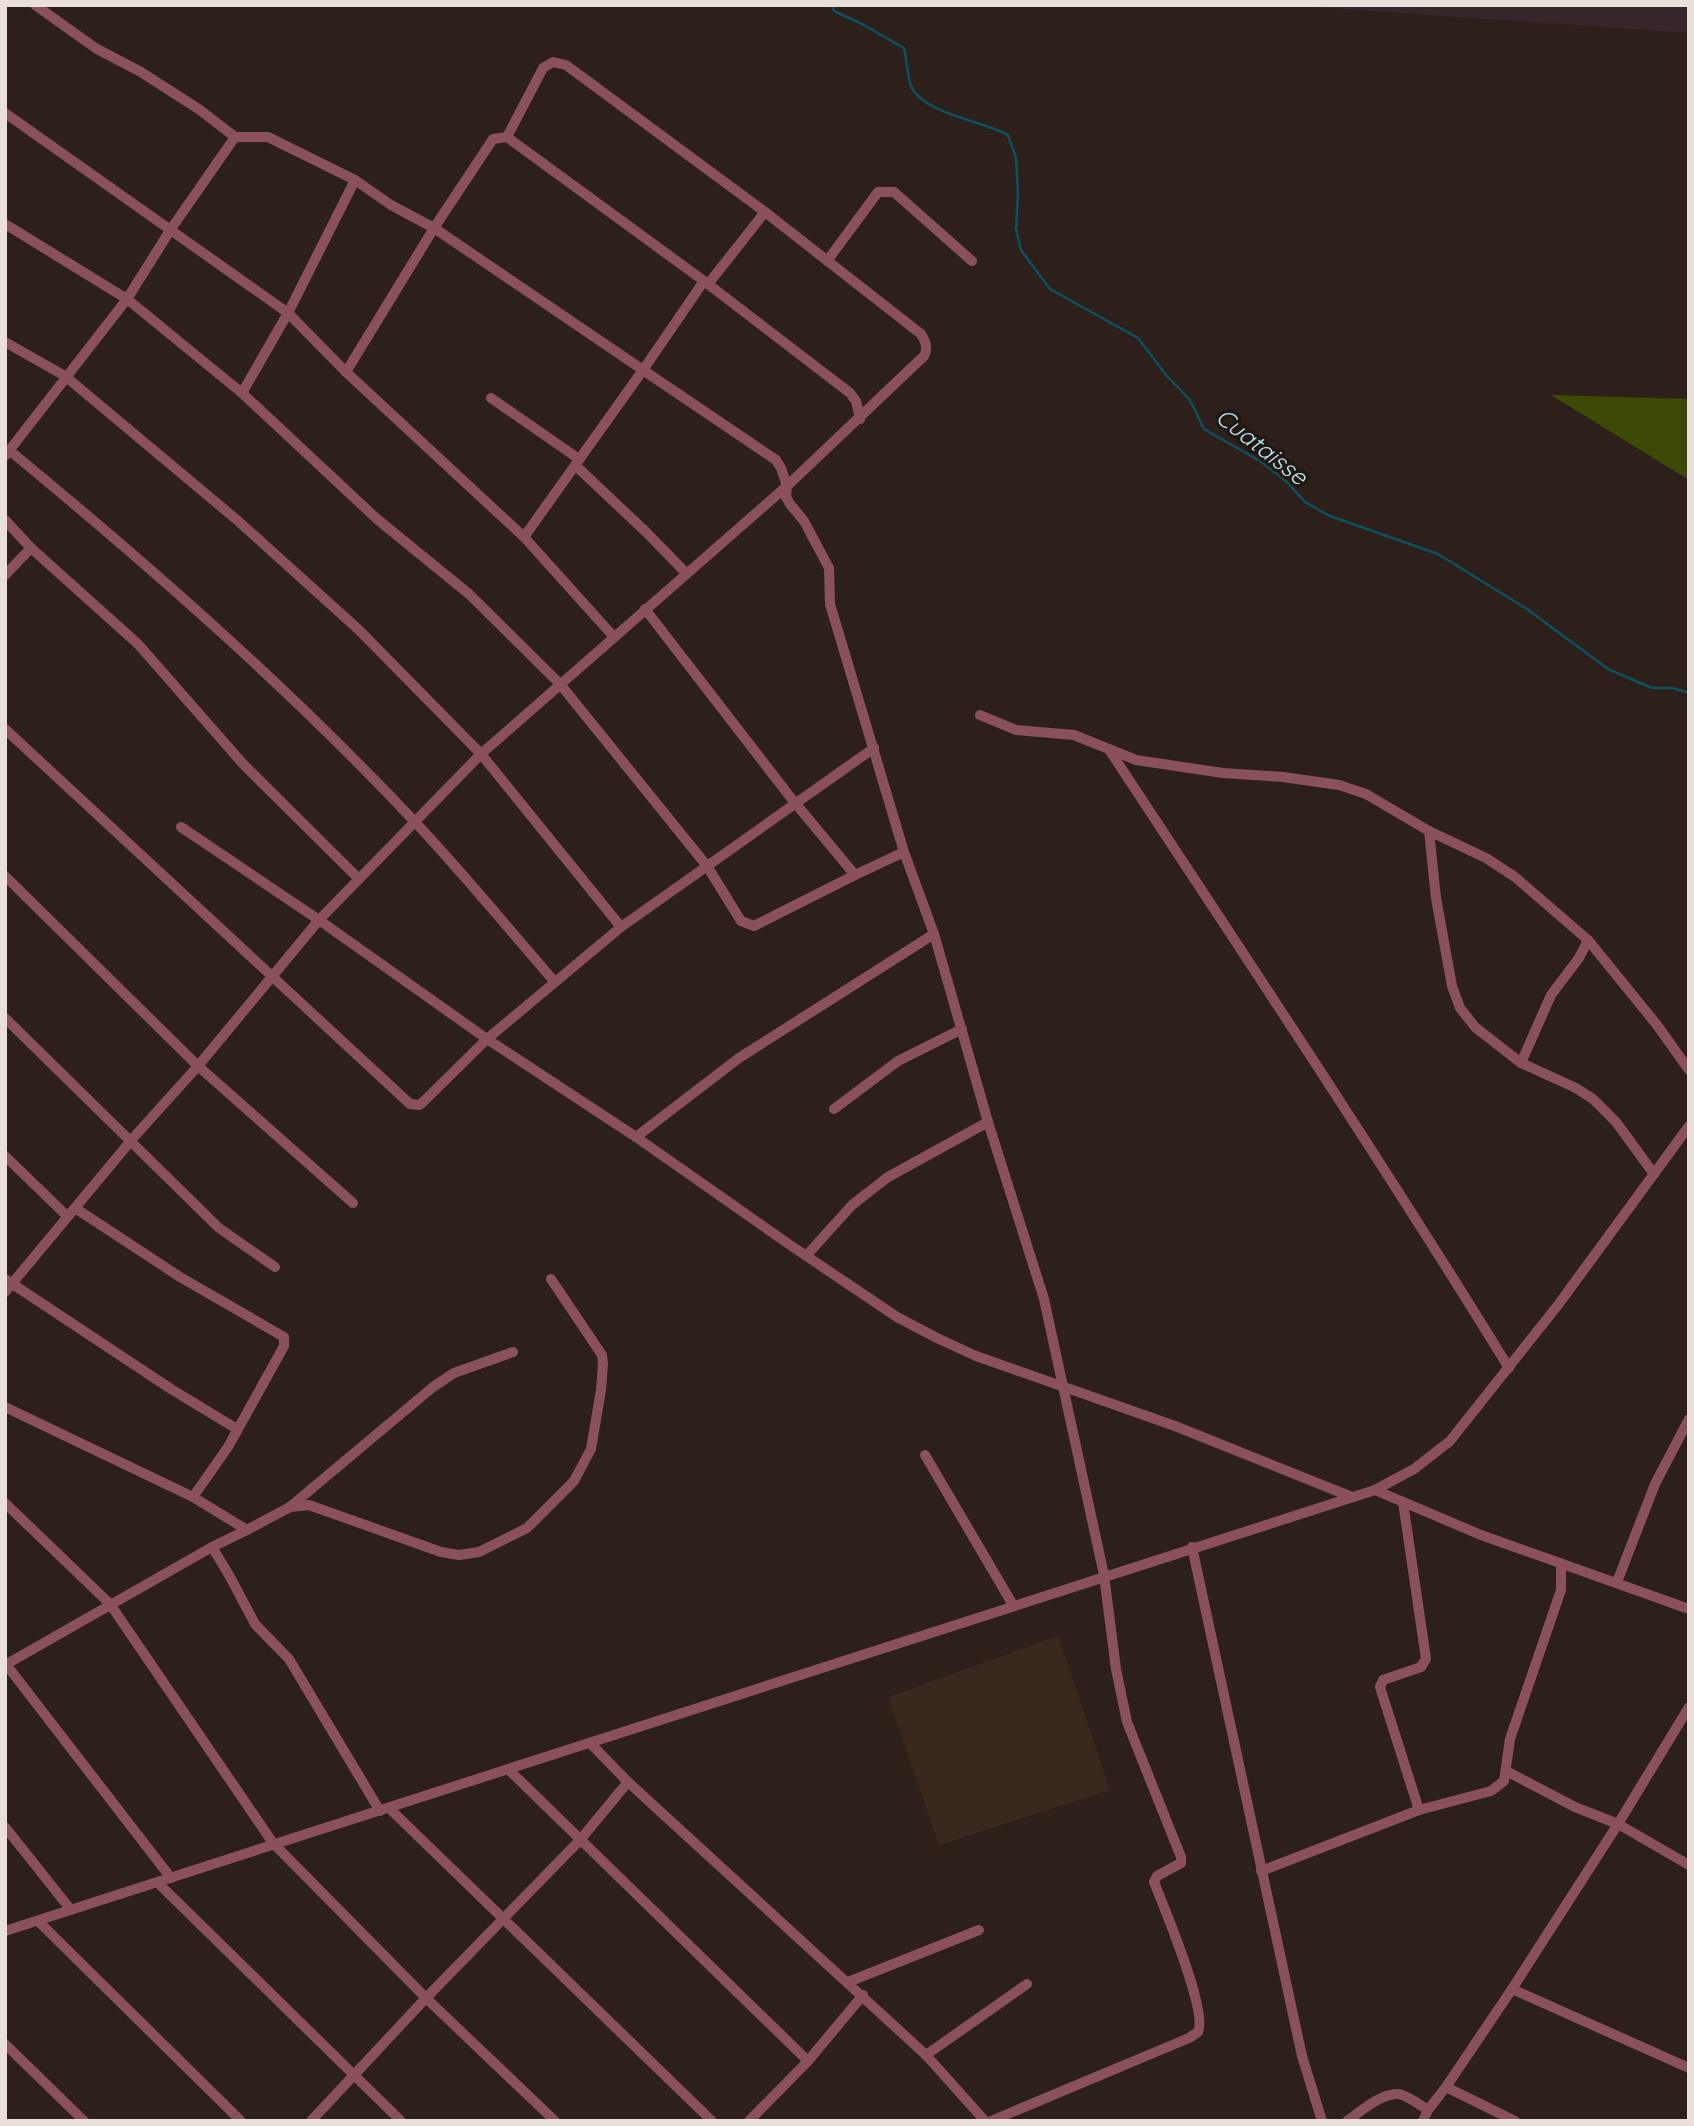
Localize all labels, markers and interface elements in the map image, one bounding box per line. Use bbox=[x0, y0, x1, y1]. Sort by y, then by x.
water label: Cuataisse bbox=[1210, 401, 1315, 492]

